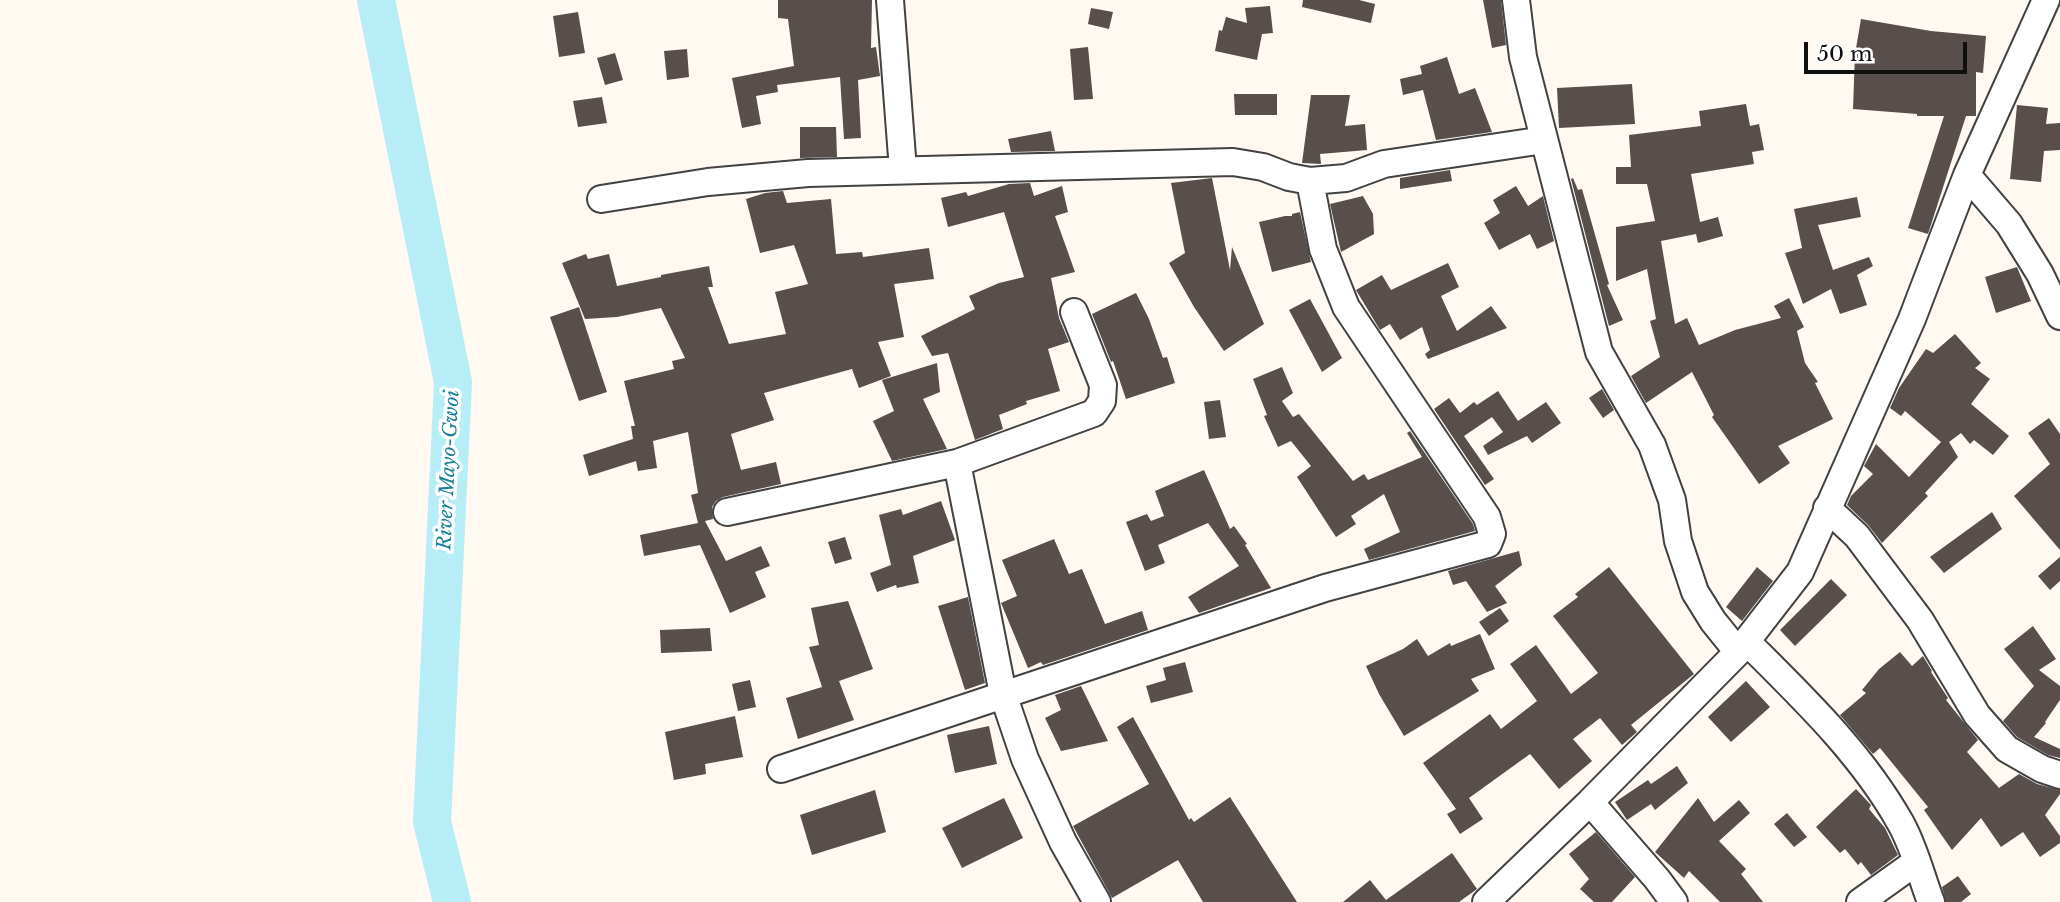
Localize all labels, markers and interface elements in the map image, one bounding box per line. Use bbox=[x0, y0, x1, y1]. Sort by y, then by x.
scale bar bbox=[1808, 28, 1971, 72]
text: 50 m bbox=[1817, 41, 1872, 67]
water label: River Mayo-Gwoi bbox=[433, 389, 465, 551]

